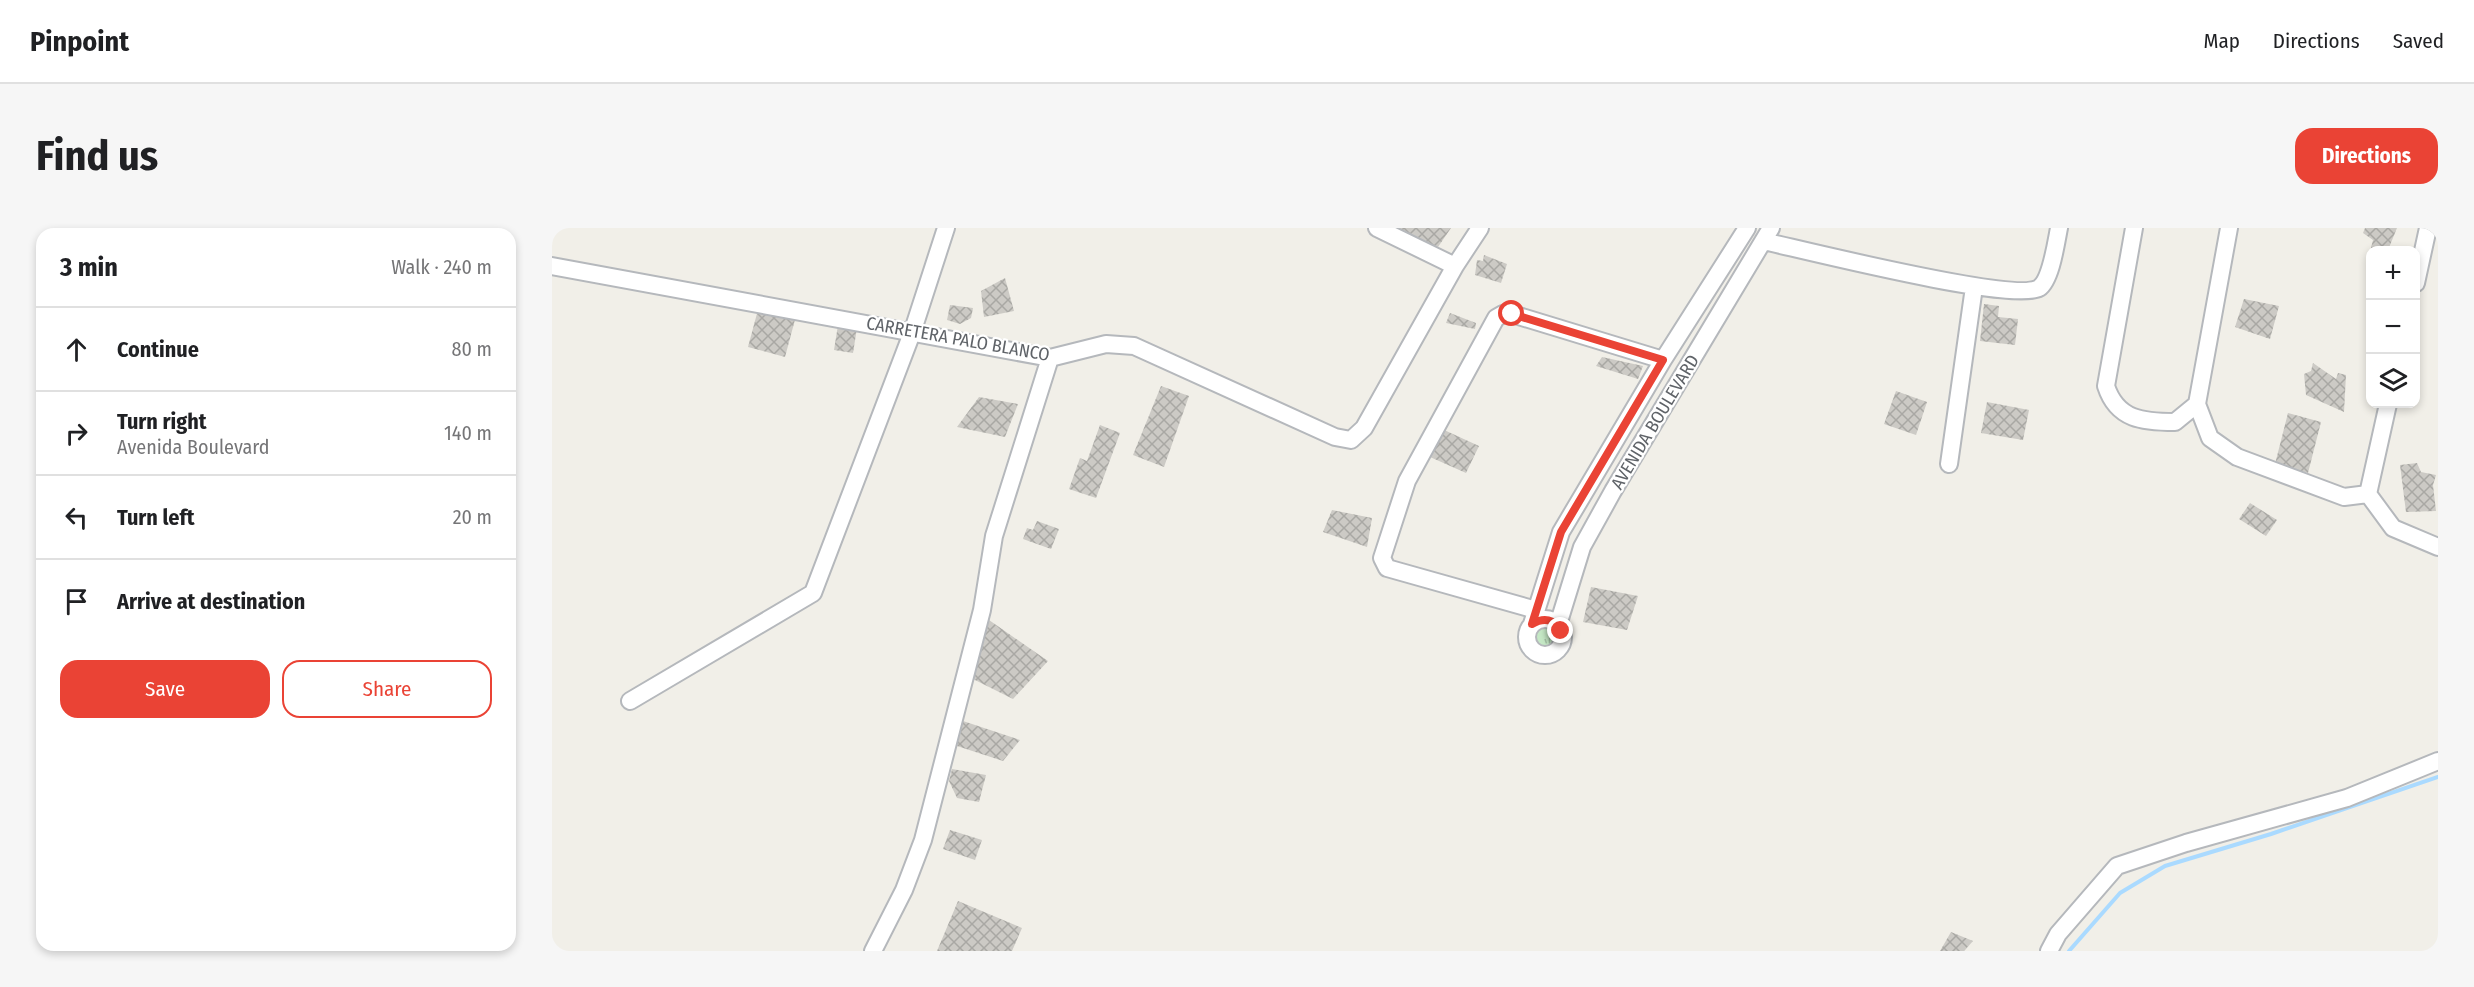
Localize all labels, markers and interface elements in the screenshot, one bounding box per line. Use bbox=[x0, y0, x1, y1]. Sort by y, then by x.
text: Pinpoint bbox=[30, 25, 129, 58]
text: Map bbox=[2203, 28, 2240, 54]
text: Directions bbox=[2273, 28, 2360, 54]
text: Saved bbox=[2393, 28, 2444, 54]
button: Directions bbox=[2295, 128, 2438, 184]
text: Find us bbox=[36, 131, 158, 181]
map controls bbox=[2366, 246, 2420, 408]
button: + bbox=[2366, 246, 2420, 300]
text: 3 min bbox=[60, 252, 118, 283]
text: Walk · 240 m bbox=[391, 255, 492, 279]
route start bbox=[1498, 300, 1524, 326]
button: − bbox=[2366, 300, 2420, 354]
street label: CARRETERA PALO BLANCO bbox=[865, 312, 1051, 366]
icon: ahead bbox=[60, 333, 93, 366]
text: Continue bbox=[117, 336, 199, 363]
text: 80 m bbox=[452, 337, 492, 361]
street label: AVENIDA BOULEVARD bbox=[1606, 351, 1704, 493]
button: layers bbox=[2366, 354, 2420, 408]
text: Turn right bbox=[117, 408, 206, 435]
icon: right bbox=[60, 417, 93, 450]
text: 140 m bbox=[444, 421, 492, 445]
text: Avenida Boulevard bbox=[117, 435, 269, 459]
icon: left bbox=[60, 501, 93, 534]
text: Turn left bbox=[117, 504, 195, 531]
text: 20 m bbox=[453, 505, 492, 529]
icon: arrive bbox=[60, 585, 93, 618]
text: Arrive at destination bbox=[117, 588, 305, 615]
route end bbox=[1547, 617, 1573, 643]
button: Save bbox=[60, 660, 270, 718]
button: Share bbox=[282, 660, 492, 718]

